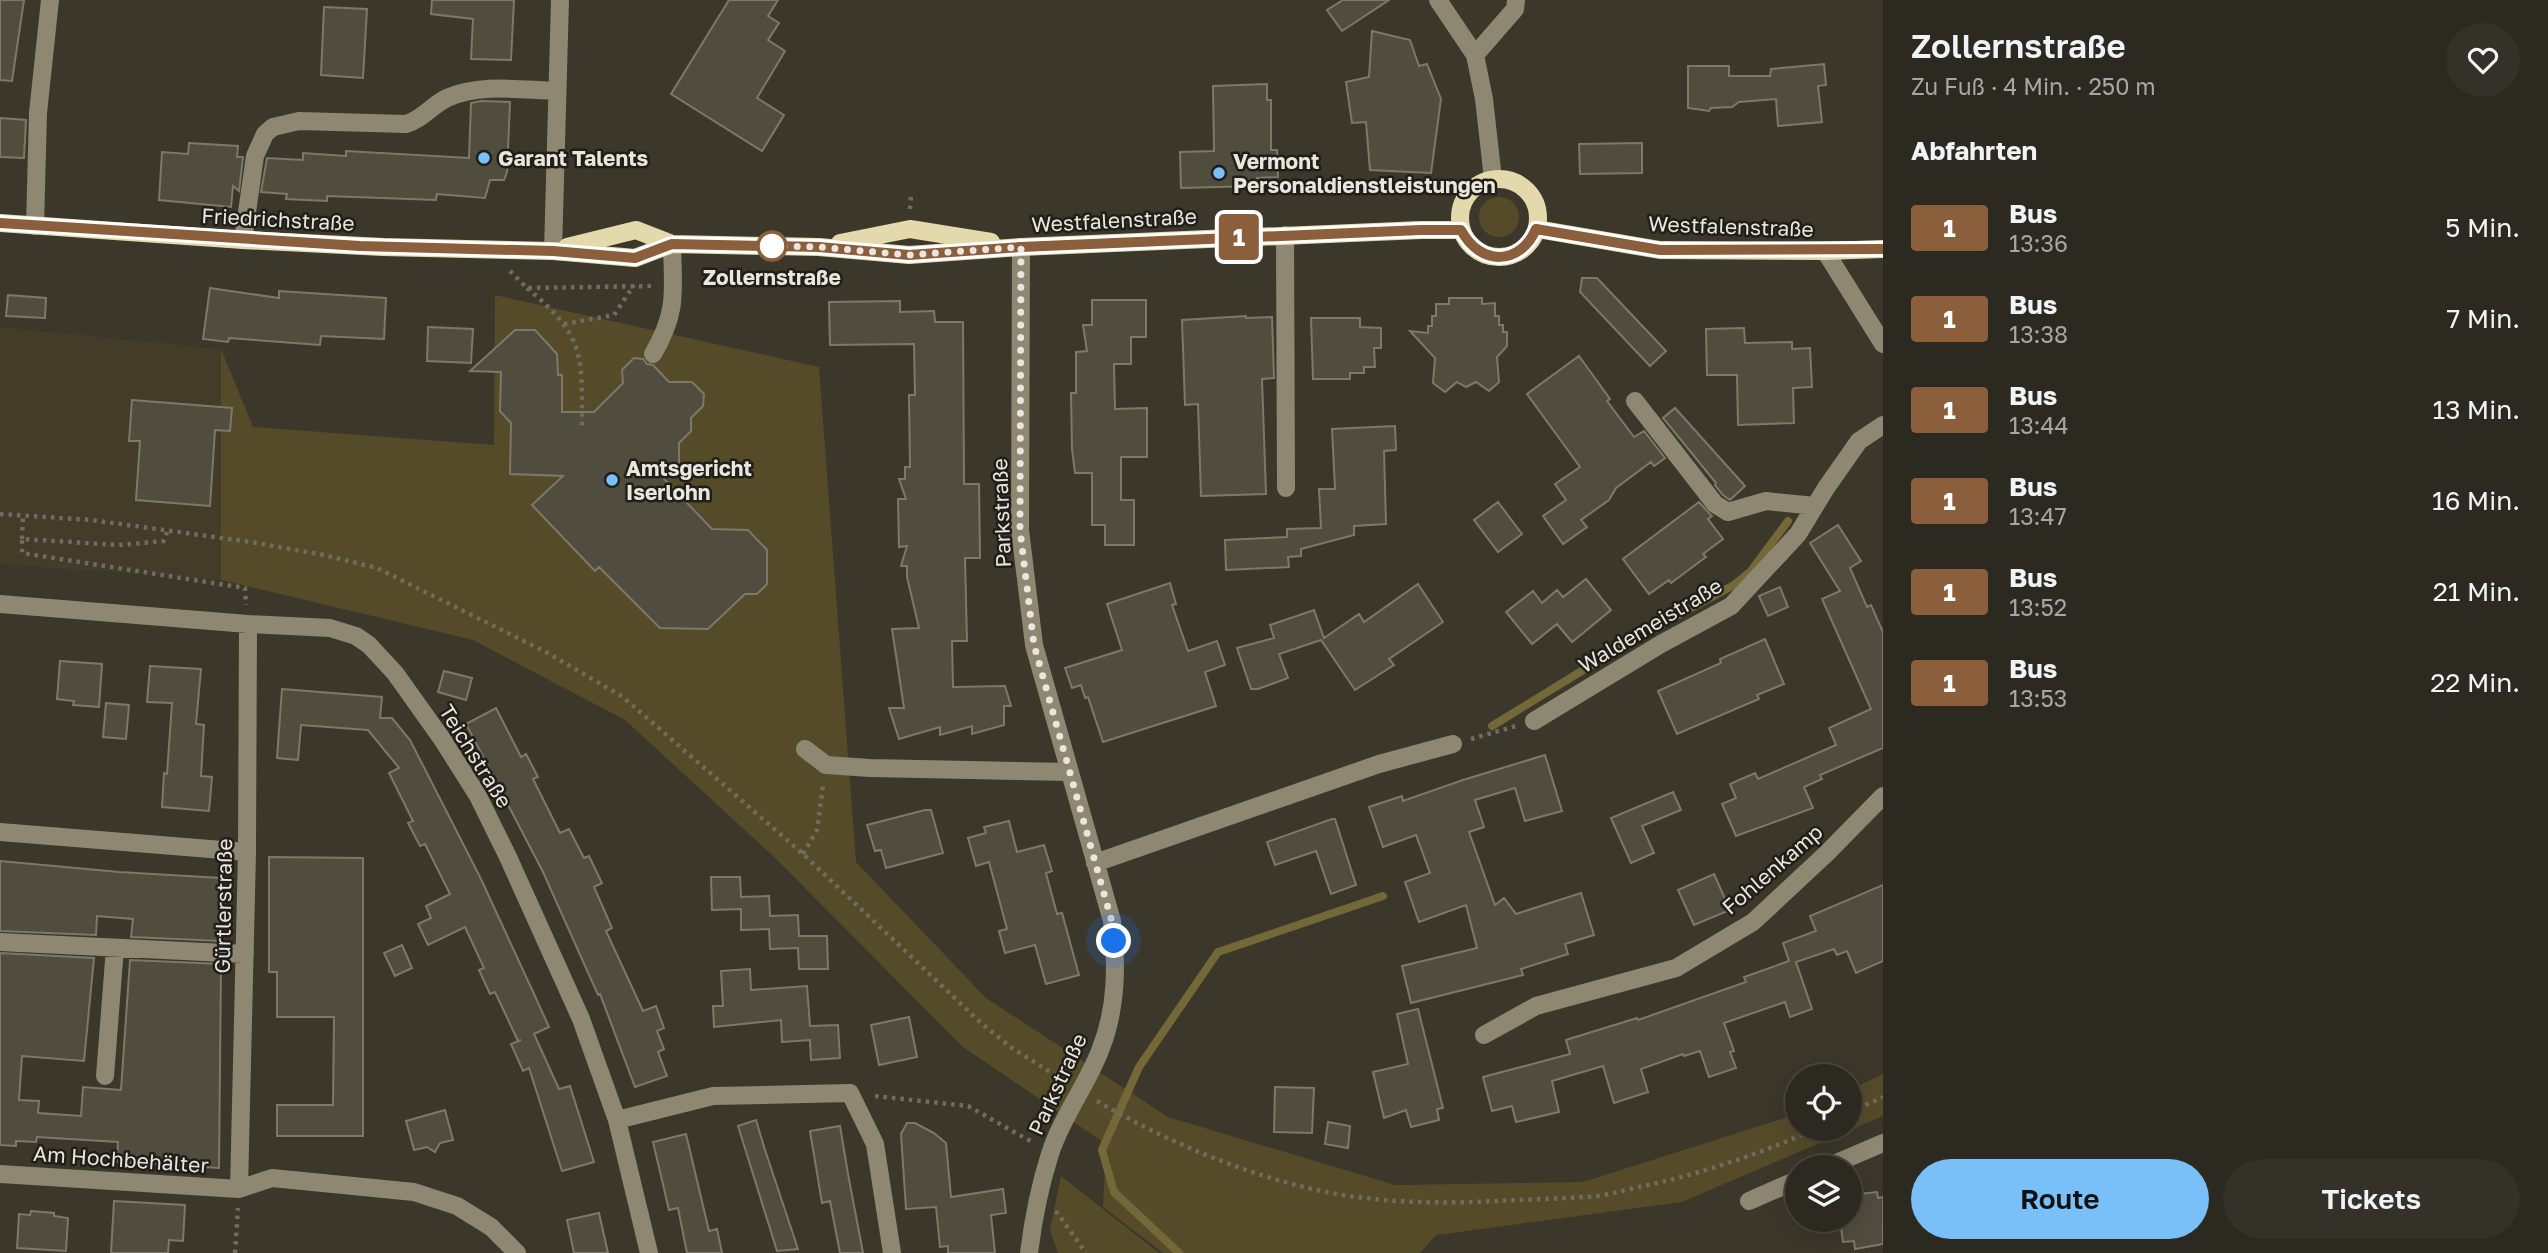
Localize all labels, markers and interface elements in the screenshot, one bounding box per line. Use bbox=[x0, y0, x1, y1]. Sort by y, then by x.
button: heart bbox=[2446, 23, 2520, 97]
text: Zollernstraße bbox=[1911, 26, 2126, 65]
text: Zu Fuß · 4 Min. · 250 m bbox=[1911, 72, 2156, 100]
text: Abfahrten bbox=[1911, 135, 2037, 166]
place label: Garant Talents bbox=[498, 145, 649, 171]
place label: Vermont Personaldienstleistungen bbox=[1233, 148, 1496, 198]
marker: Garant Talents bbox=[476, 150, 492, 166]
marker: Vermont Personaldienstleistungen bbox=[1211, 165, 1227, 181]
text: Bus bbox=[2009, 198, 2057, 229]
street label: Friedrichstraße bbox=[201, 202, 355, 236]
street label: Westfalenstraße bbox=[1031, 203, 1197, 237]
street label: Westfalenstraße bbox=[1648, 210, 1814, 242]
text: 5 Min. bbox=[2445, 212, 2520, 243]
text: 1 bbox=[1943, 213, 1956, 242]
line badge: 1 bbox=[1216, 214, 1262, 260]
text: 1 bbox=[1233, 222, 1245, 251]
text: 13:36 bbox=[2009, 229, 2068, 257]
marker: Zollernstraße bbox=[757, 231, 787, 261]
place label: Zollernstraße bbox=[703, 264, 841, 290]
text: Bus bbox=[2009, 289, 2057, 320]
text: 7 Min. bbox=[2447, 303, 2520, 334]
text: 1 bbox=[1943, 304, 1956, 333]
text: 13:38 bbox=[2009, 320, 2068, 348]
text: Bus bbox=[2009, 380, 2057, 411]
text: 13 Min. bbox=[2433, 394, 2520, 425]
text: 1 bbox=[1943, 395, 1956, 424]
text: 13:44 bbox=[2009, 411, 2069, 439]
place label: Amtsgericht Iserlohn bbox=[626, 455, 752, 505]
street label: Parkstraße bbox=[986, 458, 1016, 568]
text: Bus bbox=[2009, 471, 2057, 502]
marker: Amtsgericht Iserlohn bbox=[604, 472, 620, 488]
text: 16 Min. bbox=[2432, 485, 2520, 516]
text: 1 bbox=[1943, 486, 1956, 515]
text: 13:47 bbox=[2009, 502, 2067, 530]
text: Bus bbox=[2009, 562, 2057, 593]
street label: Waldemeistraße bbox=[1573, 572, 1727, 678]
text: 21 Min. bbox=[2433, 576, 2520, 607]
text: 1 bbox=[1943, 577, 1956, 606]
text: 13:52 bbox=[2009, 593, 2067, 621]
text: Bus bbox=[2009, 653, 2057, 684]
text: 22 Min. bbox=[2430, 667, 2520, 698]
text: 1 bbox=[1943, 668, 1956, 697]
text: 13:53 bbox=[2009, 684, 2067, 712]
street label: Teichstraße bbox=[434, 699, 518, 813]
street label: Fohlenkamp bbox=[1717, 818, 1827, 920]
street label: Gürtlerstraße bbox=[209, 838, 237, 974]
your location bbox=[1096, 923, 1131, 958]
street label: Parkstraße bbox=[1022, 1029, 1092, 1139]
map controls bbox=[1785, 1064, 1862, 1232]
button: locate bbox=[1785, 1064, 1862, 1141]
street label: Am Hochbehälter bbox=[32, 1140, 210, 1178]
button: layers bbox=[1785, 1155, 1862, 1232]
button: Route bbox=[1911, 1159, 2209, 1239]
button: Tickets bbox=[2223, 1159, 2520, 1239]

